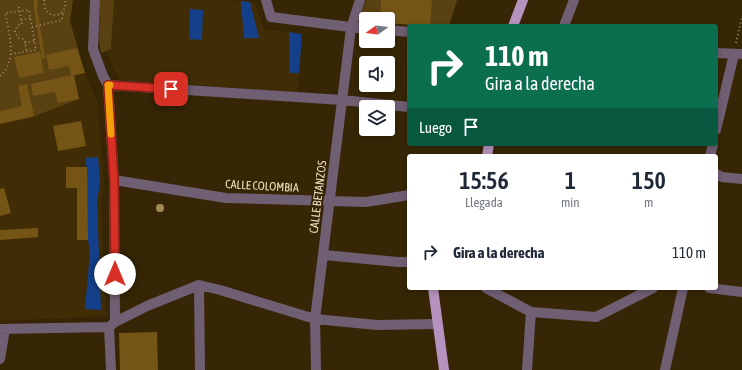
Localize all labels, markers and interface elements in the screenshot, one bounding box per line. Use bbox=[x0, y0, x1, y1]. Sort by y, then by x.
north arrow bbox=[359, 12, 395, 48]
map controls bbox=[359, 12, 395, 136]
icon: right bbox=[419, 40, 471, 92]
text: 110 m bbox=[485, 40, 548, 72]
button: sound bbox=[359, 56, 395, 92]
pin bbox=[154, 72, 188, 106]
text: Gira a la derecha bbox=[485, 73, 595, 94]
icon: arrive bbox=[160, 78, 182, 100]
button: layers bbox=[359, 100, 395, 136]
icon: arrive bbox=[460, 116, 482, 138]
text: Luego bbox=[419, 119, 452, 136]
street label: CALLE BETANZOS bbox=[307, 160, 329, 234]
text: 15:56 bbox=[459, 167, 509, 194]
text: 1 bbox=[565, 167, 576, 194]
text: 150 bbox=[632, 167, 666, 194]
street label: CALLE COLOMBIA bbox=[225, 177, 299, 195]
text: Llegada bbox=[465, 195, 503, 210]
text: min bbox=[561, 195, 580, 210]
text: m bbox=[644, 195, 653, 210]
icon: right bbox=[419, 241, 441, 263]
text: Gira a la derecha bbox=[453, 244, 544, 261]
text: 110 m bbox=[672, 244, 706, 261]
position arrow bbox=[94, 253, 136, 295]

